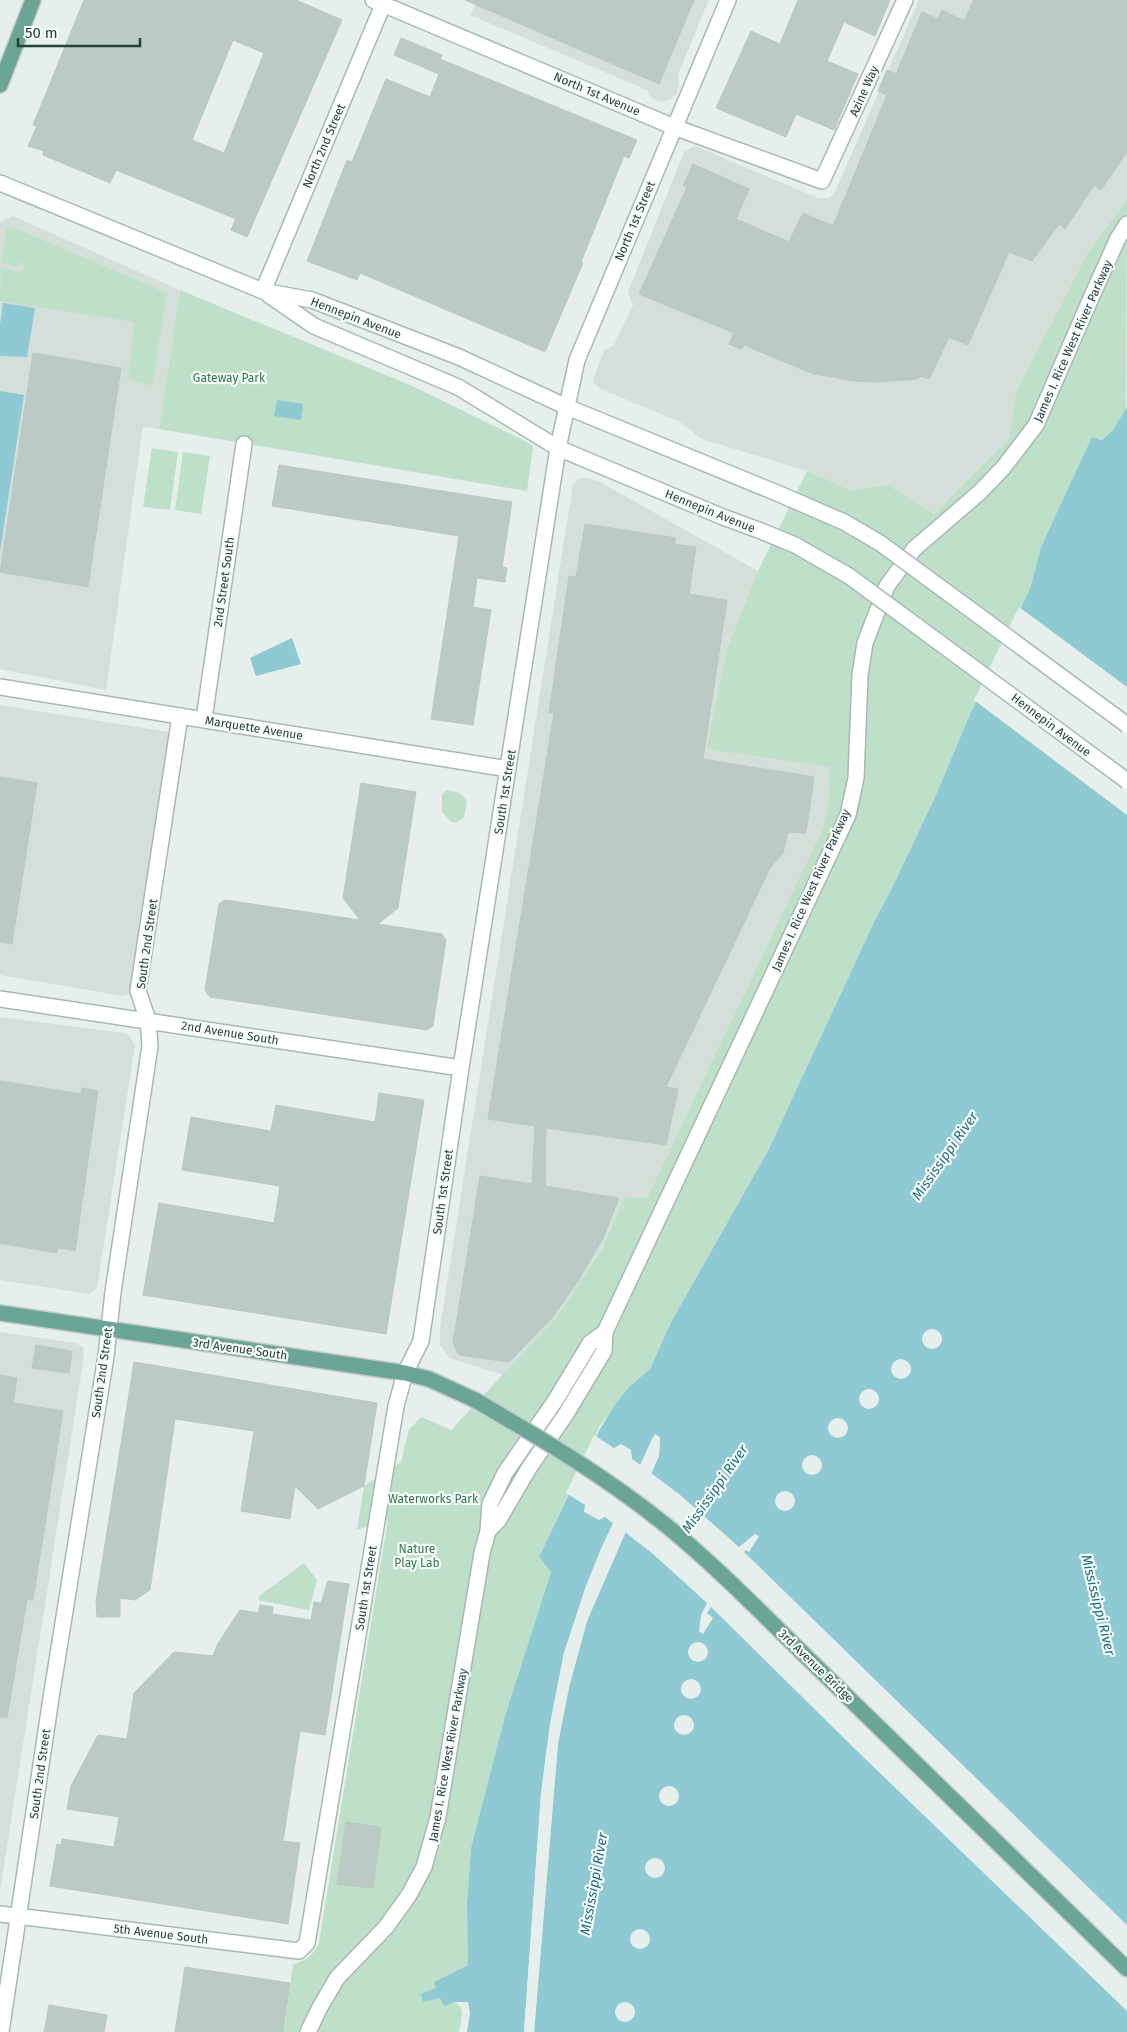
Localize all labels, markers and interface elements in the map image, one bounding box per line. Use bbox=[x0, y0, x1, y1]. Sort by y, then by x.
scale bar bbox=[18, 15, 140, 47]
text: 50 m bbox=[25, 24, 58, 42]
street label: Azine Way bbox=[847, 63, 881, 119]
street label: North 1st Avenue bbox=[552, 69, 642, 119]
street label: North 2nd Street bbox=[300, 101, 348, 190]
street label: North 1st Street bbox=[612, 178, 658, 263]
street label: James I. Rice West River Parkway bbox=[1031, 258, 1115, 424]
street label: Hennepin Avenue bbox=[309, 294, 403, 342]
park label: Gateway Park bbox=[193, 371, 266, 385]
street label: Hennepin Avenue bbox=[663, 487, 757, 535]
street label: 2nd Street South bbox=[211, 536, 237, 628]
street label: Hennepin Avenue bbox=[1009, 691, 1093, 759]
street label: Marquette Avenue bbox=[204, 713, 304, 743]
street label: South 1st Street bbox=[491, 748, 519, 836]
street label: James I. Rice West River Parkway bbox=[769, 807, 853, 973]
street label: South 2nd Street bbox=[134, 897, 160, 990]
street label: 2nd Avenue South bbox=[180, 1018, 280, 1048]
water label: Mississippi River bbox=[908, 1108, 982, 1203]
street label: South 1st Street bbox=[430, 1148, 456, 1236]
street label: South 2nd Street bbox=[89, 1326, 115, 1419]
street label: 3rd Avenue South bbox=[192, 1335, 288, 1363]
water label: Mississippi River bbox=[678, 1441, 752, 1536]
park label: Waterworks Park bbox=[388, 1492, 479, 1506]
park label: Nature Play Lab bbox=[394, 1542, 440, 1570]
street label: South 1st Street bbox=[352, 1544, 380, 1632]
water label: Mississippi River bbox=[1077, 1553, 1119, 1658]
street label: 3rd Avenue Bridge bbox=[776, 1627, 856, 1705]
street label: James I. Rice West River Parkway bbox=[426, 1667, 470, 1843]
street label: South 2nd Street bbox=[27, 1727, 53, 1820]
water label: Mississippi River bbox=[577, 1831, 611, 1936]
street label: 5th Avenue South bbox=[113, 1921, 209, 1947]

